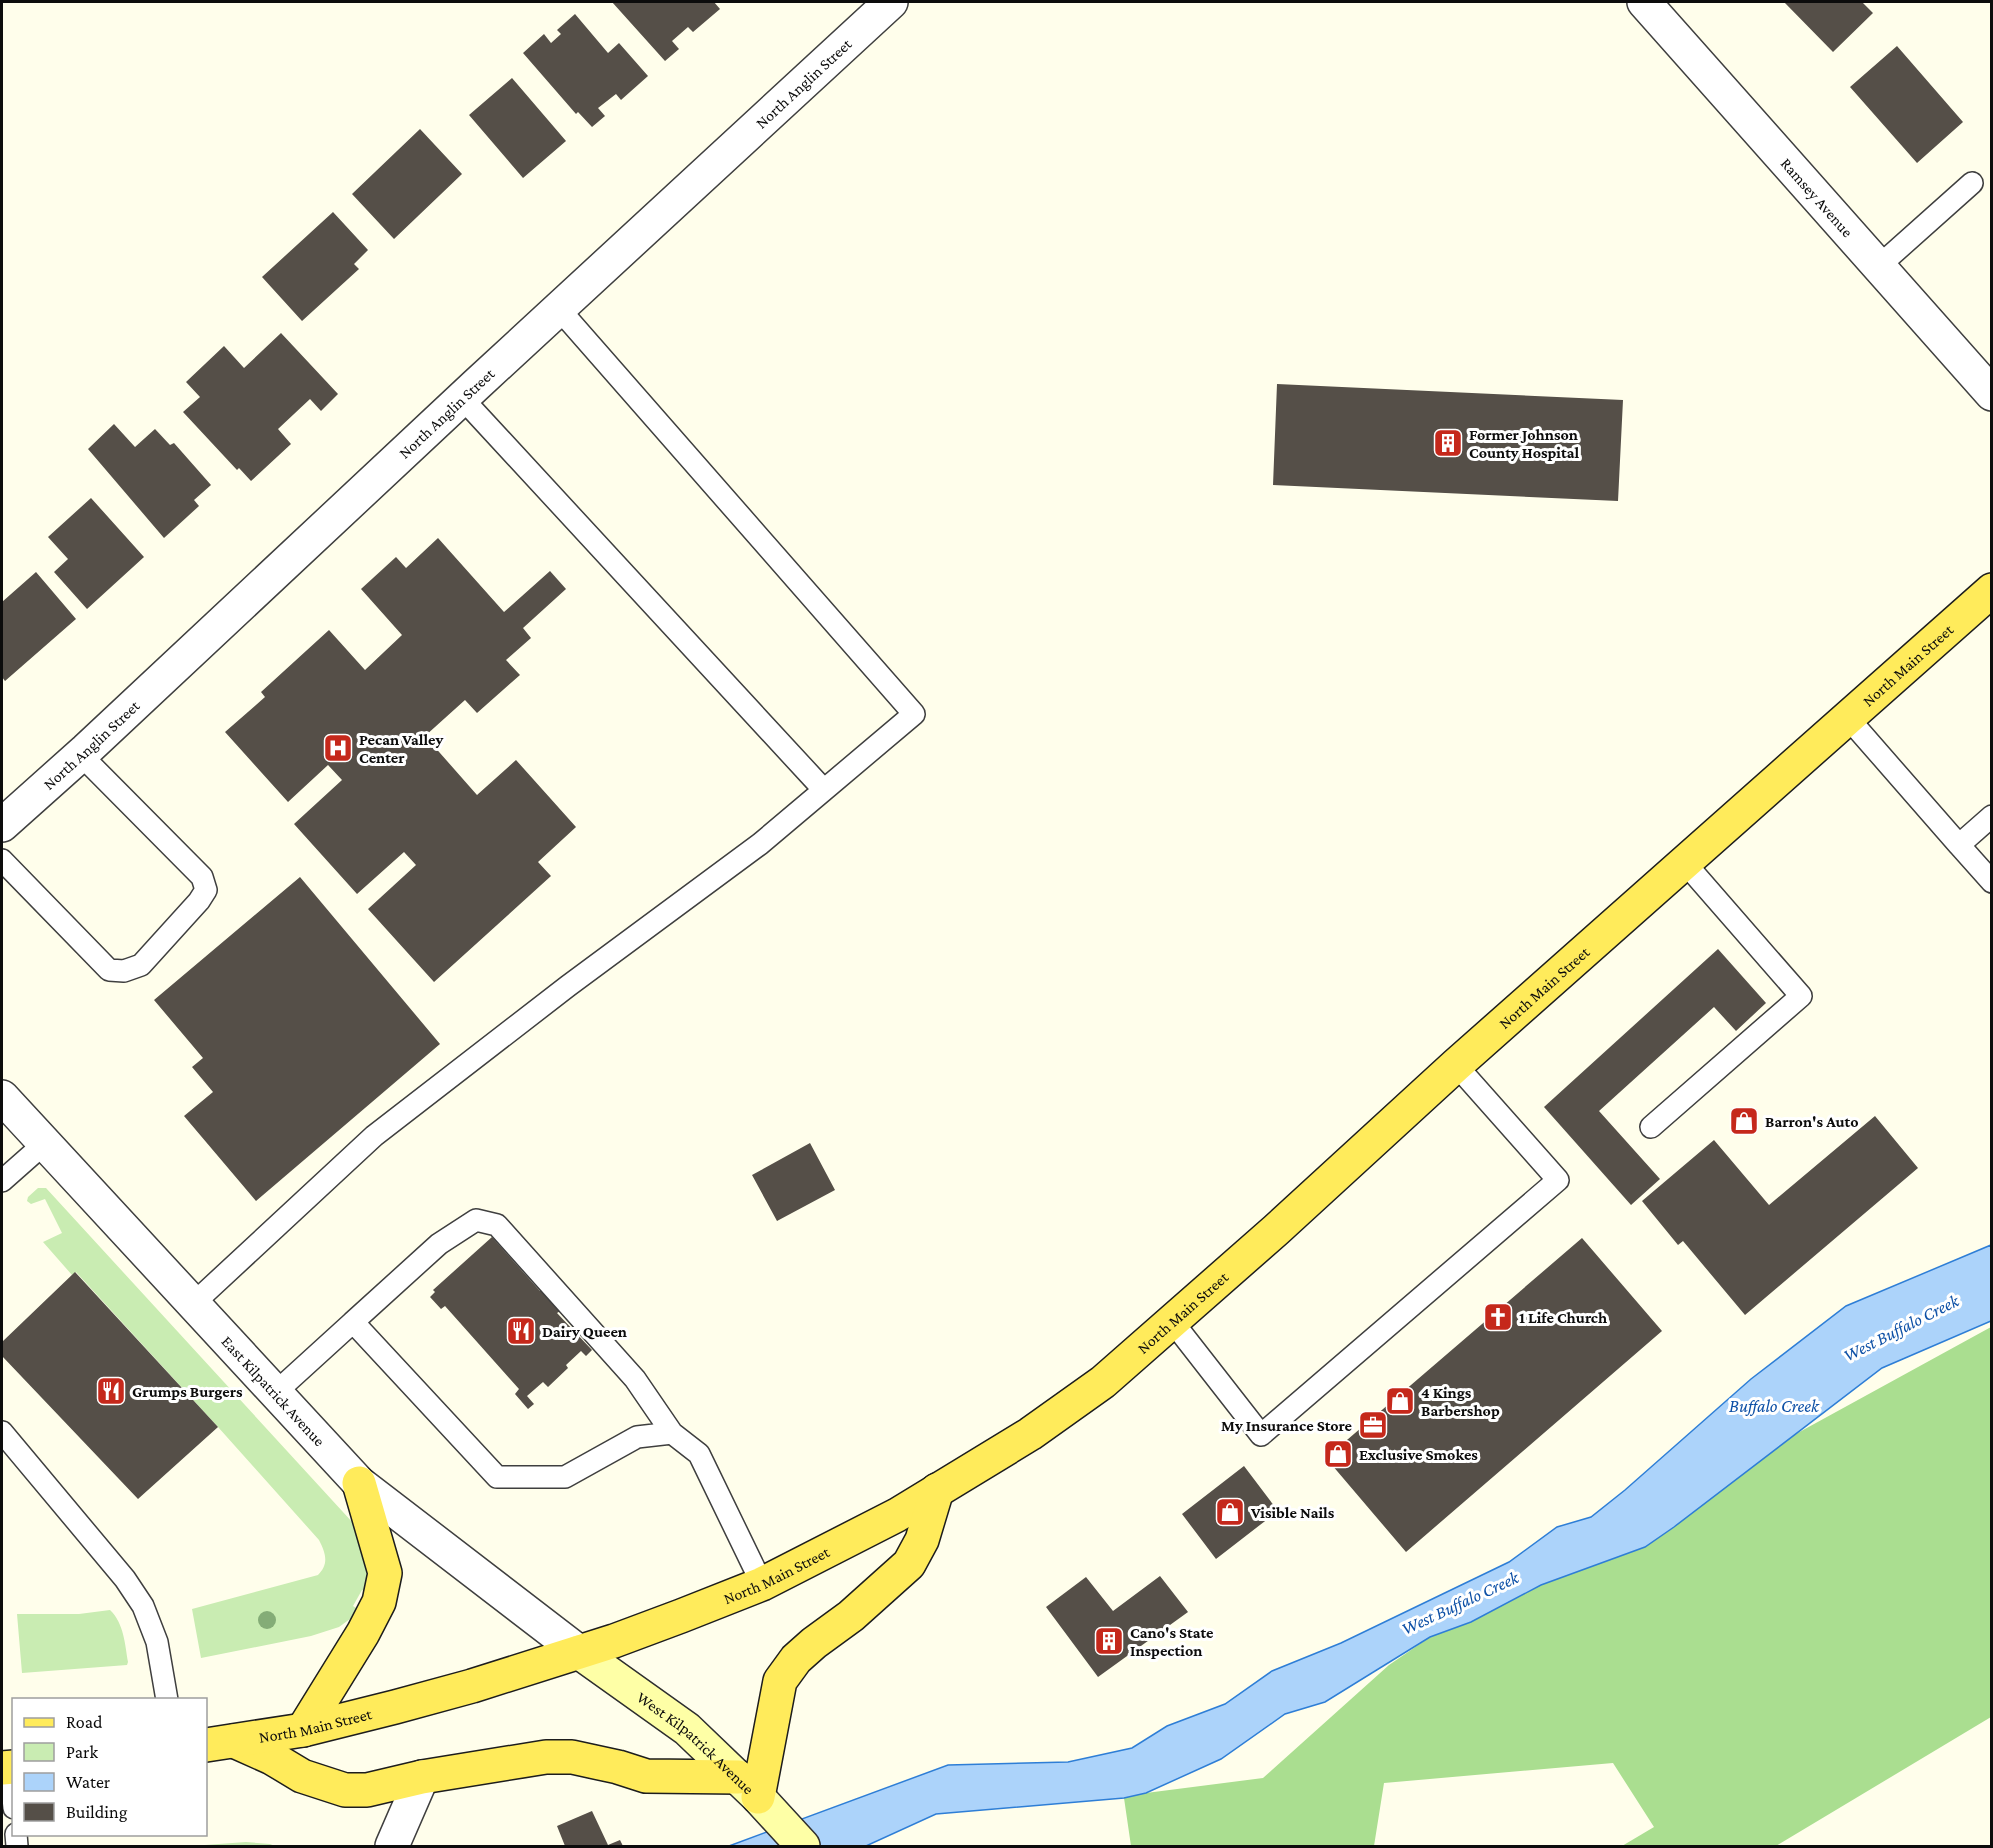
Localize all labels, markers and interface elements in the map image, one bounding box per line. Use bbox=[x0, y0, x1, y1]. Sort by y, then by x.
street label: North Anglin Street bbox=[752, 34, 855, 131]
street label: Ramsey Avenue bbox=[1778, 154, 1857, 240]
street label: North Anglin Street bbox=[395, 364, 498, 461]
place label: Former Johnson County Hospital bbox=[1469, 426, 1579, 461]
building icon: Former Johnson County Hospital bbox=[1432, 427, 1464, 459]
street label: North Main Street bbox=[1859, 620, 1957, 709]
street label: North Anglin Street bbox=[40, 696, 143, 793]
place label: Pecan Valley Center bbox=[359, 731, 443, 766]
hospital icon: Pecan Valley Center bbox=[322, 732, 354, 764]
street label: North Main Street bbox=[1495, 942, 1593, 1032]
shop icon: Barron's Auto bbox=[1728, 1105, 1760, 1137]
place label: Barron's Auto bbox=[1765, 1113, 1859, 1130]
street label: North Main Street bbox=[1134, 1267, 1232, 1357]
water label: West Buffalo Creek bbox=[1840, 1290, 1963, 1366]
church icon: 1 Life Church bbox=[1482, 1301, 1514, 1333]
place label: 1 Life Church bbox=[1519, 1309, 1607, 1326]
restaurant icon: Dairy Queen bbox=[505, 1315, 537, 1347]
place label: Dairy Queen bbox=[542, 1323, 627, 1340]
street label: East Kilpatrick Avenue bbox=[219, 1332, 329, 1449]
restaurant icon: Grumps Burgers bbox=[95, 1375, 127, 1407]
place label: Grumps Burgers bbox=[132, 1383, 243, 1400]
place label: 4 Kings Barbershop bbox=[1421, 1384, 1500, 1419]
shop icon: 4 Kings Barbershop bbox=[1384, 1385, 1416, 1417]
water label: Buffalo Creek bbox=[1729, 1396, 1820, 1416]
office icon: My Insurance Store bbox=[1357, 1409, 1389, 1441]
place label: My Insurance Store bbox=[1221, 1417, 1353, 1434]
shop icon: Exclusive Smokes bbox=[1322, 1438, 1354, 1470]
place label: Exclusive Smokes bbox=[1359, 1446, 1478, 1463]
shop icon: Visible Nails bbox=[1214, 1496, 1246, 1528]
place label: Visible Nails bbox=[1250, 1504, 1335, 1521]
street label: North Main Street bbox=[721, 1542, 832, 1607]
water label: West Buffalo Creek bbox=[1398, 1567, 1523, 1639]
place label: Cano's State Inspection bbox=[1130, 1624, 1214, 1659]
building icon: Cano's State Inspection bbox=[1093, 1625, 1125, 1657]
street label: West Kilpatrick Avenue bbox=[634, 1688, 758, 1797]
legend bbox=[12, 1698, 207, 1836]
street label: North Main Street bbox=[258, 1705, 374, 1745]
text: Road bbox=[66, 1712, 103, 1732]
text: Park bbox=[66, 1742, 98, 1762]
text: Water bbox=[66, 1772, 111, 1792]
text: Building bbox=[66, 1802, 128, 1822]

